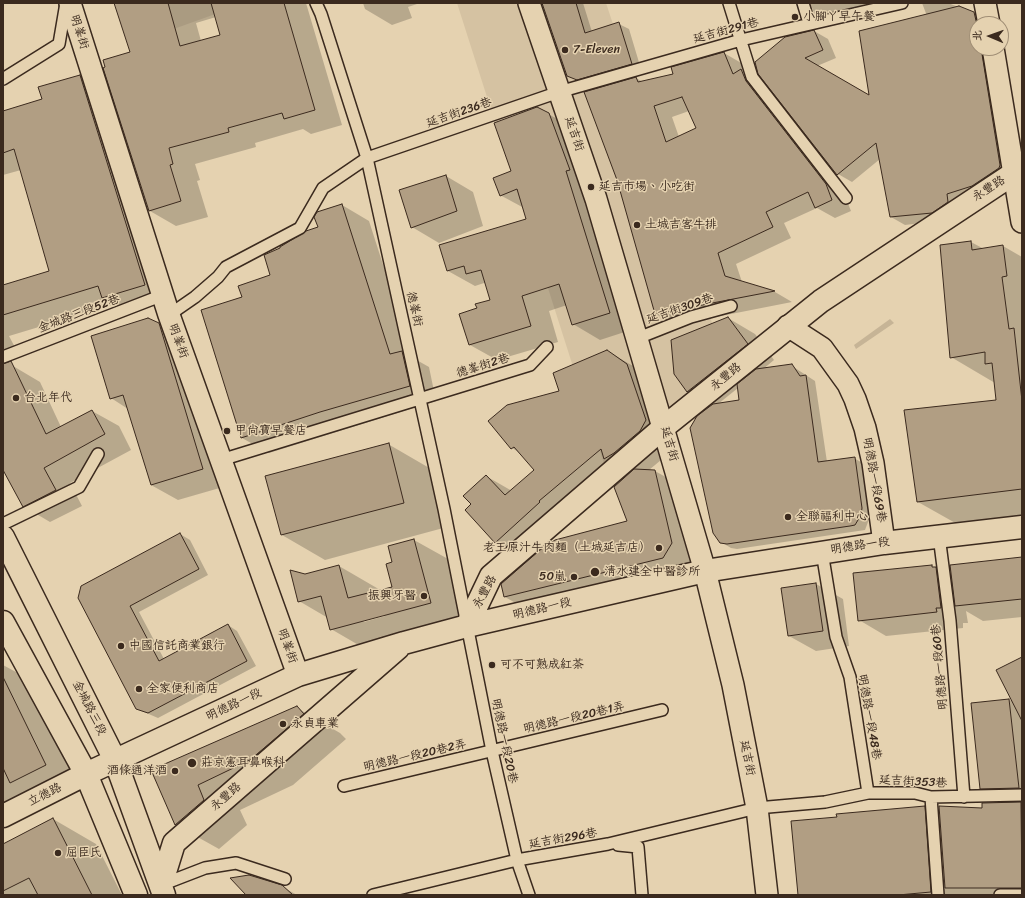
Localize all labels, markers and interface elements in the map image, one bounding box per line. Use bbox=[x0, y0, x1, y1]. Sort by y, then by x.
place label: 小腳ㄚ早午餐 bbox=[803, 10, 875, 24]
marker: 小腳ㄚ早午餐 bbox=[790, 12, 800, 22]
street label: 明峯街 bbox=[67, 13, 91, 51]
street label: 延吉街291巷 bbox=[692, 15, 760, 47]
north arrow bbox=[969, 16, 1009, 56]
text: 北 bbox=[968, 30, 987, 41]
place label: 7-Eleven bbox=[573, 43, 620, 57]
marker: 7-Eleven bbox=[560, 45, 570, 55]
street label: 延吉街236巷 bbox=[424, 95, 494, 131]
street label: 延吉街 bbox=[561, 115, 587, 153]
street label: 永豐路 bbox=[970, 173, 1008, 205]
place label: 延吉市場、小吃街 bbox=[599, 180, 695, 194]
marker: 延吉市場、小吃街 bbox=[586, 182, 596, 192]
place label: 土城吉客牛排 bbox=[645, 218, 717, 232]
marker: 土城吉客牛排 bbox=[632, 220, 642, 230]
street label: 德峯街 bbox=[403, 290, 425, 328]
street label: 延吉街309巷 bbox=[645, 291, 715, 327]
street label: 金城路三段52巷 bbox=[36, 292, 122, 336]
street label: 明峯街 bbox=[165, 322, 191, 360]
street label: 德峯街2巷 bbox=[455, 351, 511, 381]
street label: 永豐路 bbox=[707, 360, 745, 394]
place label: 台北年代 bbox=[24, 391, 72, 405]
marker: 台北年代 bbox=[11, 393, 21, 403]
place label: 甲尚寶早餐店 bbox=[235, 424, 307, 438]
street label: 延吉街 bbox=[657, 425, 681, 463]
marker: 甲尚寶早餐店 bbox=[222, 426, 232, 436]
street label: 明德路一段69巷 bbox=[859, 436, 889, 524]
place label: 全聯福利中心 bbox=[796, 510, 868, 524]
marker: 全聯福利中心 bbox=[783, 512, 793, 522]
street label: 明德路一段 bbox=[829, 535, 891, 557]
place label: 老王原汁牛肉麵（土城延吉店） bbox=[483, 541, 651, 555]
marker: 老王原汁牛肉麵（土城延吉店） bbox=[654, 543, 664, 553]
place label: 清水建全中醫診所 bbox=[604, 565, 700, 579]
marker: 清水建全中醫診所 bbox=[589, 566, 601, 578]
place label: 50嵐 bbox=[539, 570, 566, 584]
marker: 50嵐 bbox=[569, 572, 579, 582]
street label: 永豐路 bbox=[470, 573, 500, 611]
place label: 振興牙醫 bbox=[368, 589, 416, 603]
marker: 振興牙醫 bbox=[419, 591, 429, 601]
street label: 明德路一段 bbox=[511, 595, 573, 623]
street label: 明德路一段60巷 bbox=[929, 623, 951, 711]
street label: 明峯街 bbox=[274, 627, 300, 665]
place label: 中國信託商業銀行 bbox=[129, 639, 225, 653]
marker: 中國信託商業銀行 bbox=[116, 641, 126, 651]
place label: 可不可熟成紅茶 bbox=[500, 658, 584, 672]
marker: 可不可熟成紅茶 bbox=[487, 660, 497, 670]
street label: 明德路一段48巷 bbox=[854, 673, 884, 761]
street label: 金城路三段 bbox=[69, 678, 109, 738]
place label: 全家便利商店 bbox=[147, 682, 219, 696]
marker: 全家便利商店 bbox=[134, 684, 144, 694]
street label: 明德路一段 bbox=[204, 686, 264, 724]
street label: 明德路一段20巷 bbox=[488, 697, 520, 785]
street label: 明德路一段20巷1弄 bbox=[522, 699, 626, 737]
place label: 永貞車業 bbox=[291, 717, 339, 731]
marker: 永貞車業 bbox=[278, 719, 288, 729]
street label: 明德路一段20巷2弄 bbox=[362, 737, 468, 775]
street label: 延吉街 bbox=[736, 739, 758, 777]
place label: 莊京憲耳鼻喉科 bbox=[201, 756, 285, 770]
marker: 莊京憲耳鼻喉科 bbox=[186, 757, 198, 769]
place label: 酒條通洋酒 bbox=[107, 764, 167, 778]
marker: 酒條通洋酒 bbox=[170, 766, 180, 776]
street label: 延吉街353巷 bbox=[878, 773, 948, 791]
street label: 立德路 bbox=[26, 780, 64, 810]
street label: 永豐路 bbox=[208, 780, 244, 814]
street label: 延吉街296巷 bbox=[528, 826, 598, 852]
place label: 屈臣氏 bbox=[66, 846, 102, 860]
marker: 屈臣氏 bbox=[53, 848, 63, 858]

